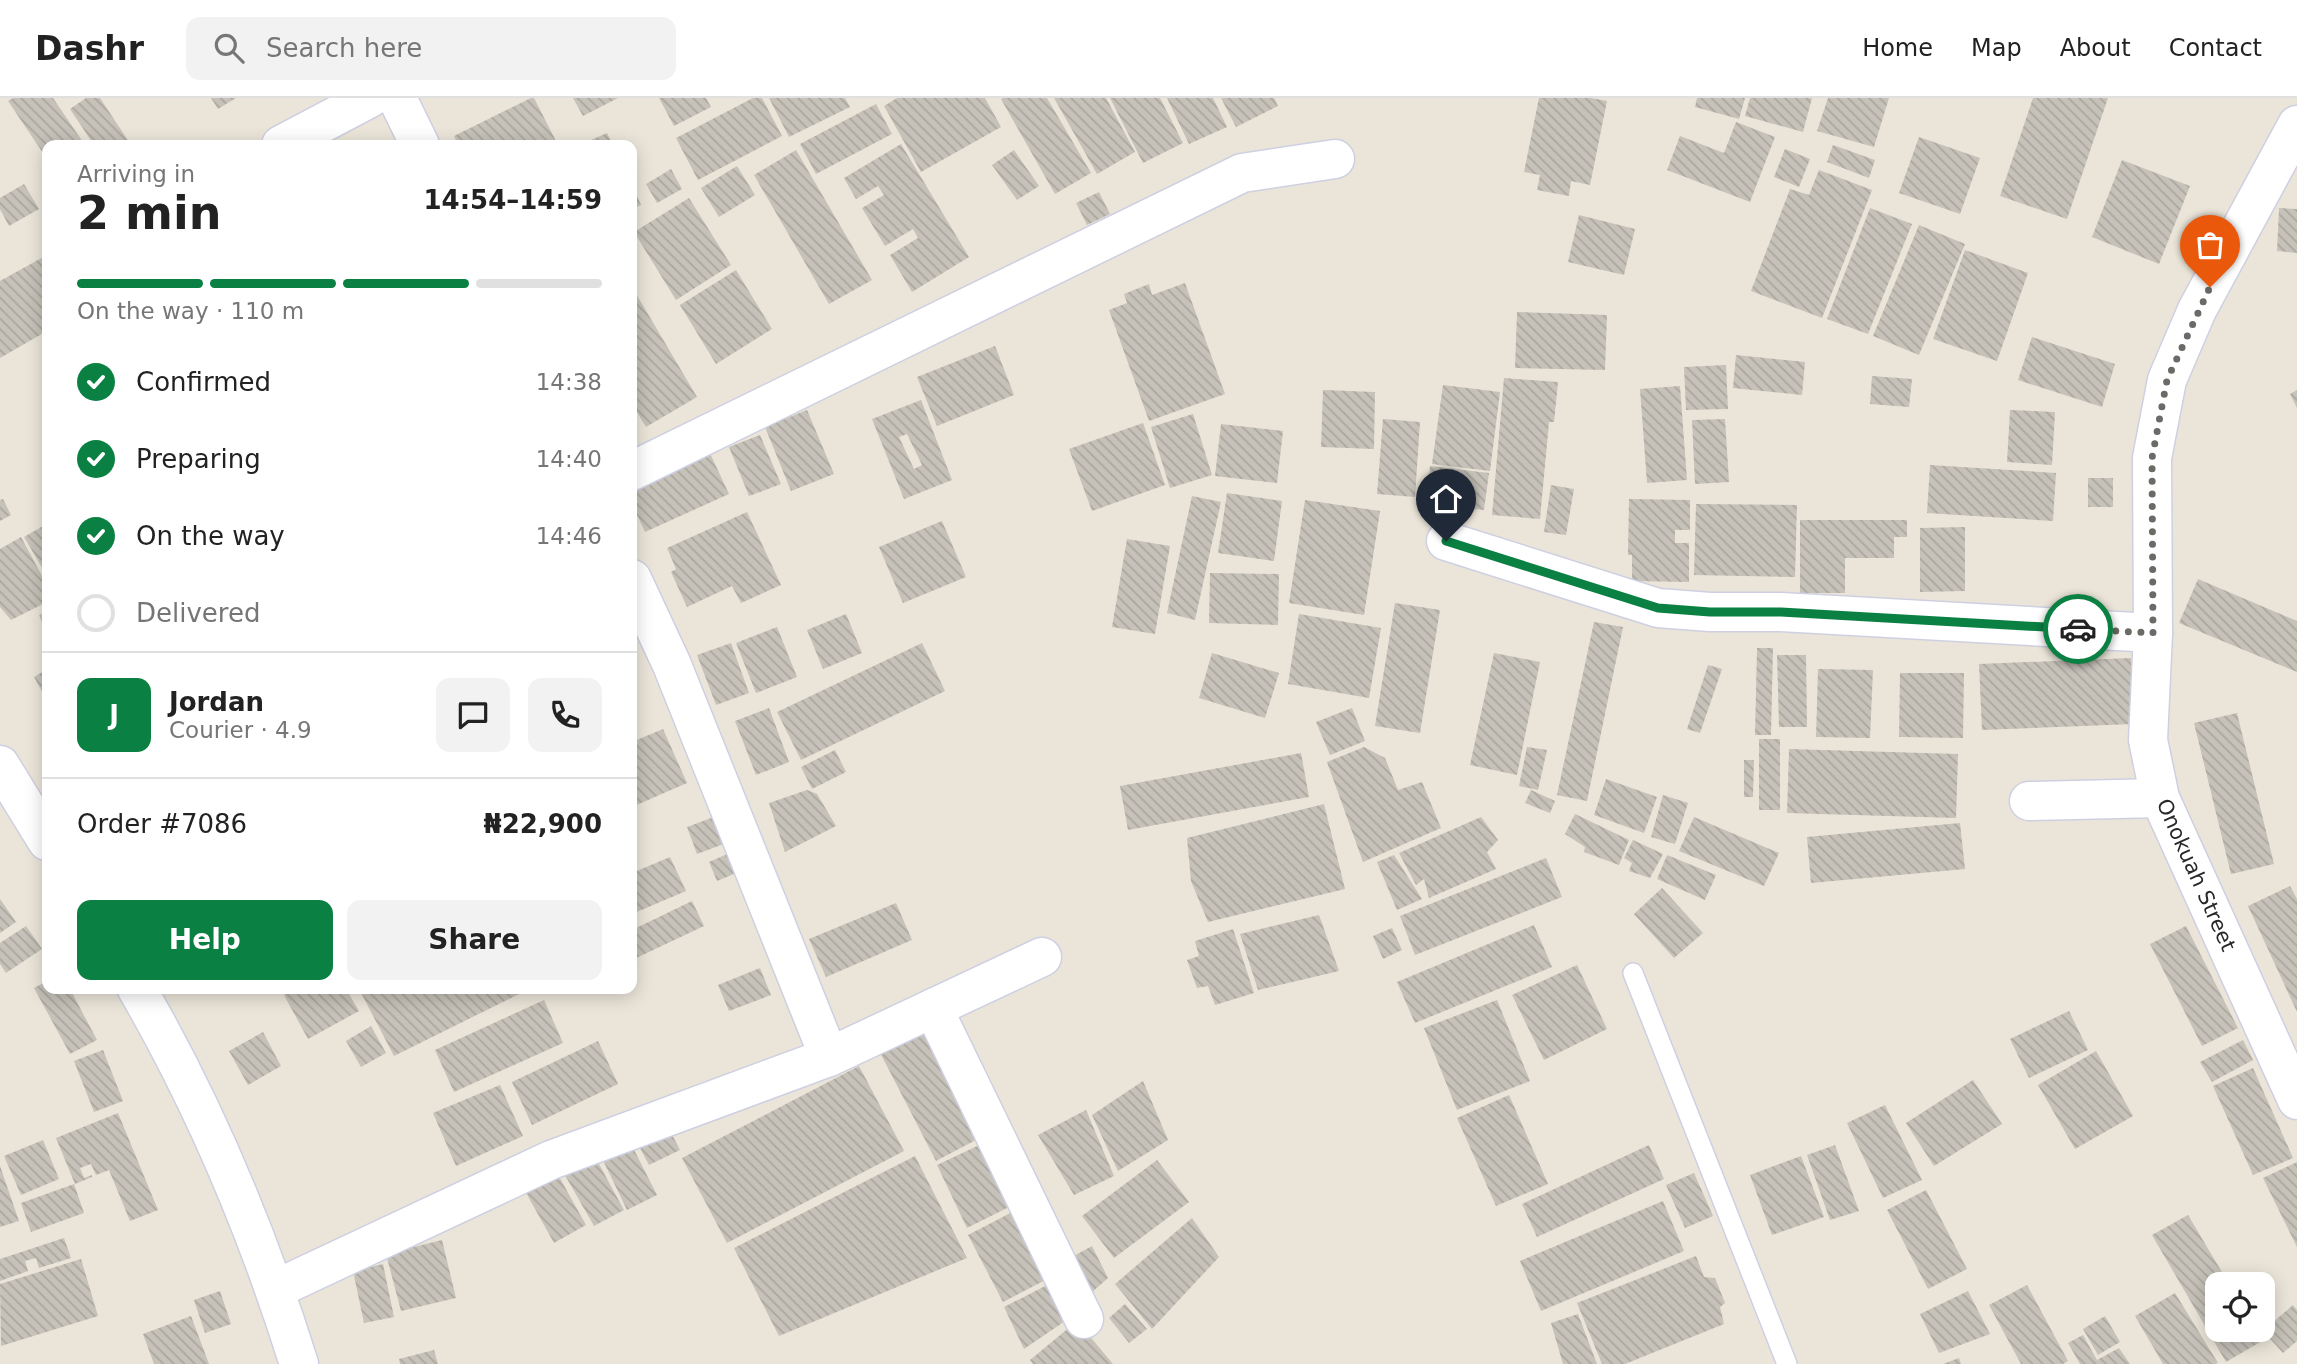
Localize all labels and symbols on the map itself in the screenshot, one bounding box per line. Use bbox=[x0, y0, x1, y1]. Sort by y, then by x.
pin bbox=[2180, 215, 2240, 287]
pin bbox=[1416, 469, 1476, 541]
courier bbox=[2043, 594, 2113, 664]
street label: Onokuah Street bbox=[2152, 795, 2240, 955]

